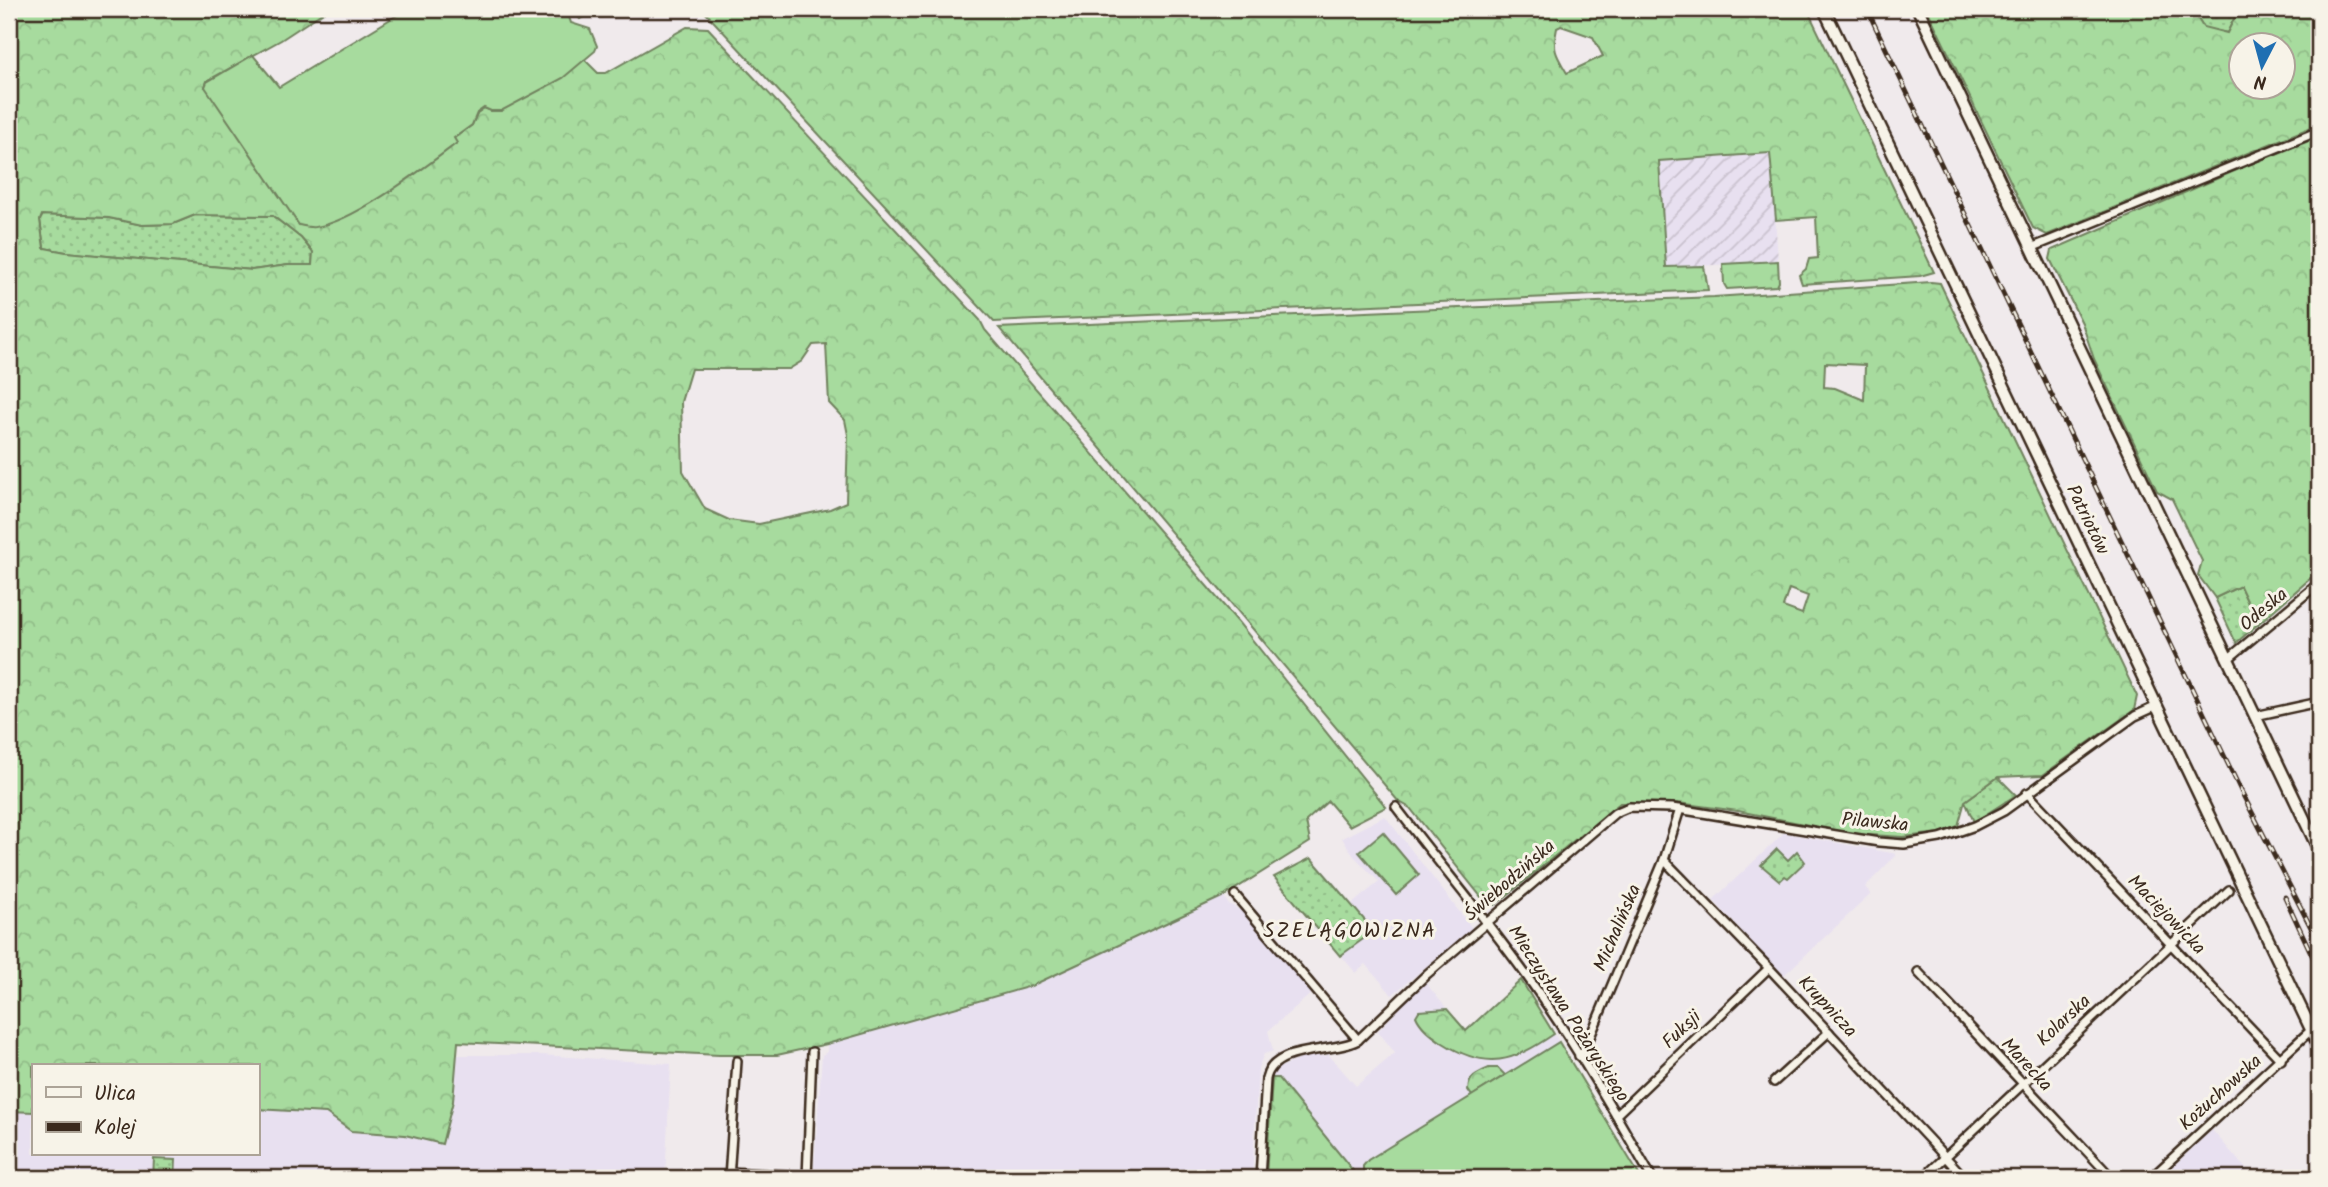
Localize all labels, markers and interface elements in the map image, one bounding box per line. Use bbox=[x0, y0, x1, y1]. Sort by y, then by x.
north arrow bbox=[2226, 32, 2296, 102]
text: N bbox=[2253, 65, 2268, 96]
street label: Patriotów bbox=[2057, 480, 2117, 560]
street label: Odeska bbox=[2233, 581, 2295, 639]
street label: Pilawska bbox=[1840, 805, 1910, 841]
street label: Świebodzińska bbox=[1458, 833, 1562, 929]
street label: Maciejowicka bbox=[2120, 868, 2212, 962]
street label: Michalińska bbox=[1586, 880, 1650, 976]
district label: SZELĄGOWIZNA bbox=[1263, 915, 1437, 948]
street label: Mieczysława Pożaryskiego bbox=[1499, 919, 1637, 1109]
street label: Krupnicza bbox=[1790, 969, 1864, 1045]
street label: Kolarska bbox=[2030, 988, 2098, 1054]
street label: Fuksji bbox=[1655, 1002, 1710, 1057]
street label: Marecka bbox=[1993, 1031, 2059, 1099]
street label: Kożuchowska bbox=[2173, 1047, 2269, 1139]
legend bbox=[32, 1064, 259, 1156]
text: Ulica bbox=[94, 1078, 136, 1111]
text: Kolej bbox=[94, 1112, 137, 1145]

